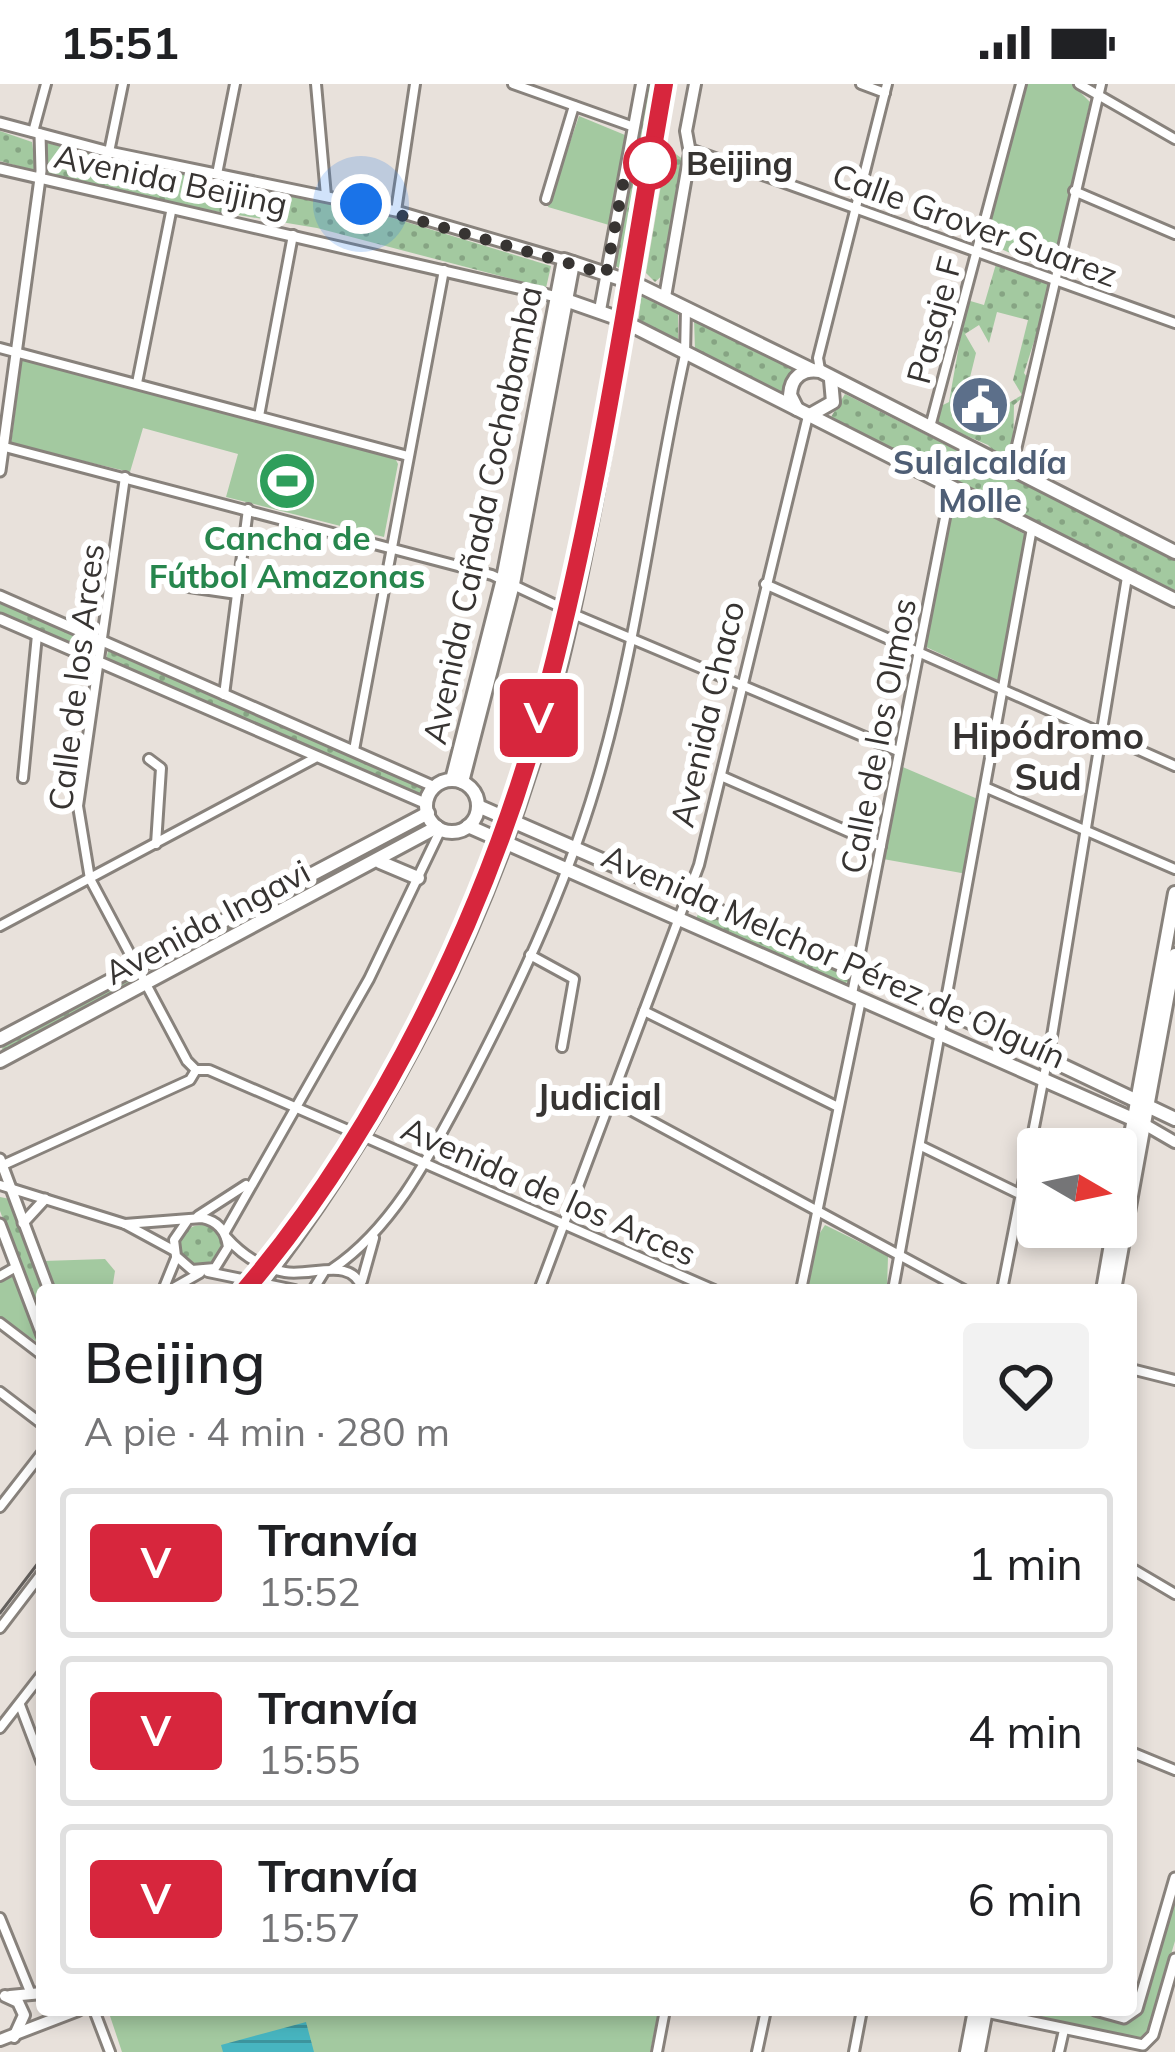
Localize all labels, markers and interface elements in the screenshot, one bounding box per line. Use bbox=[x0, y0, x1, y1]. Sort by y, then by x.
text: 15:51 bbox=[60, 14, 179, 70]
street label: Avenida Beijing bbox=[51, 135, 291, 224]
marker: Beijing bbox=[625, 138, 675, 188]
place label: Beijing bbox=[686, 142, 793, 183]
street label: Calle Grover Suarez bbox=[827, 154, 1123, 295]
your location bbox=[331, 174, 391, 234]
street label: Pasaje F bbox=[897, 252, 970, 388]
street label: Avenida Cañada Cochabamba bbox=[413, 282, 550, 748]
public building icon: Sulalcaldía Molle bbox=[949, 374, 1011, 436]
place label: Sulalcaldía Molle bbox=[893, 441, 1067, 520]
sports icon: Cancha de Fútbol Amazonas bbox=[256, 450, 318, 512]
place label: Cancha de Fútbol Amazonas bbox=[149, 517, 425, 596]
street label: Calle de los Arces bbox=[39, 541, 112, 813]
street label: Calle de los Olmos bbox=[831, 595, 924, 877]
street label: Avenida Chaco bbox=[661, 597, 752, 831]
line badge: V bbox=[500, 679, 578, 757]
text: V bbox=[524, 691, 554, 744]
district label: Hipódromo Sud bbox=[952, 713, 1144, 799]
street label: Avenida Melchor Pérez de Olguín bbox=[596, 834, 1072, 1077]
street label: Avenida Ingavi bbox=[97, 850, 317, 993]
district label: Judicial bbox=[536, 1074, 662, 1119]
street label: Avenida de los Arces bbox=[395, 1107, 703, 1274]
north arrow bbox=[1017, 1128, 1137, 1248]
map controls bbox=[1017, 1128, 1137, 1248]
button: heart bbox=[963, 1323, 1089, 1449]
text: Beijing bbox=[84, 1326, 265, 1397]
text: A pie · 4 min · 280 m bbox=[84, 1407, 450, 1456]
text: Tranvía bbox=[258, 1511, 419, 1567]
text: 1 min bbox=[968, 1535, 1083, 1591]
text: V bbox=[141, 1536, 171, 1589]
text: 15:52 bbox=[258, 1567, 361, 1616]
text: Tranvía bbox=[258, 1679, 419, 1735]
text: 4 min bbox=[968, 1703, 1083, 1759]
text: V bbox=[141, 1704, 171, 1757]
text: 15:55 bbox=[258, 1735, 361, 1784]
text: Tranvía bbox=[258, 1847, 419, 1903]
text: 6 min bbox=[968, 1871, 1083, 1927]
text: V bbox=[141, 1872, 171, 1925]
text: 15:57 bbox=[258, 1903, 361, 1952]

